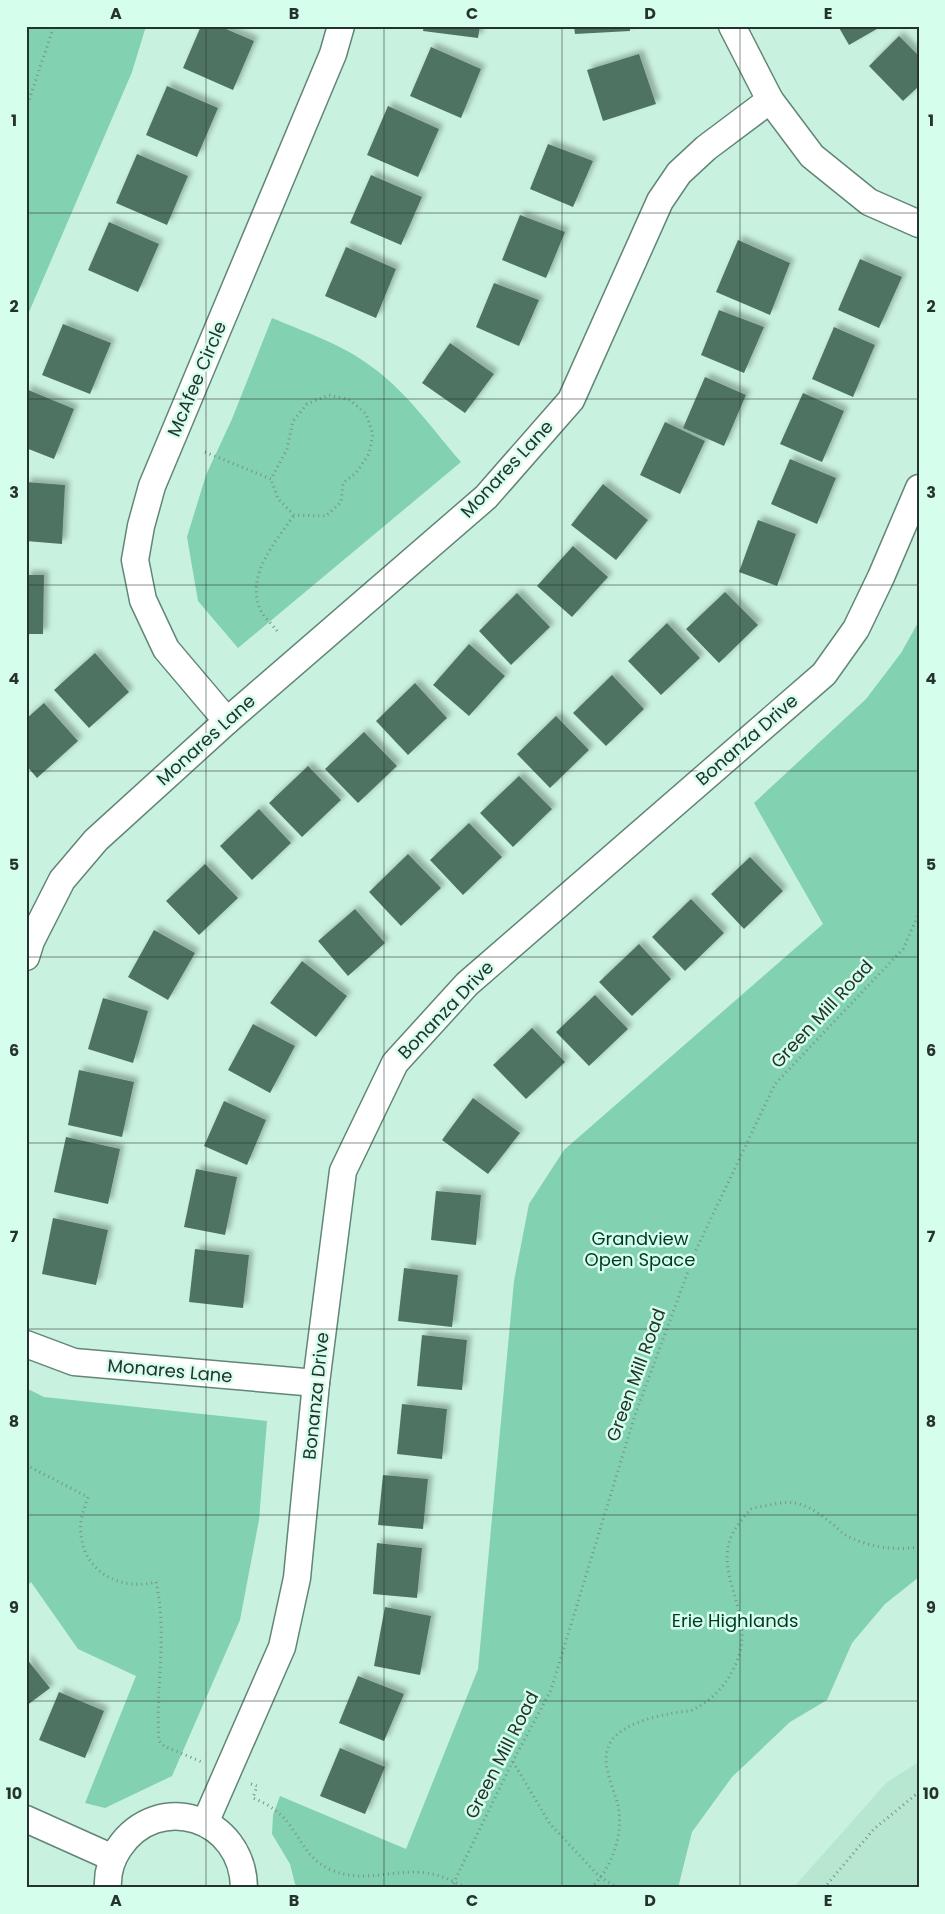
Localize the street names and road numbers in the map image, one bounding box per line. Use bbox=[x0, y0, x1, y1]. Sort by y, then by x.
street label: McAfee Circle bbox=[161, 317, 232, 440]
street label: Monares Lane bbox=[455, 414, 559, 523]
street label: Monares Lane bbox=[151, 688, 261, 791]
street label: Bonanza Drive bbox=[690, 688, 803, 791]
street label: Green Mill Road bbox=[765, 954, 878, 1073]
street label: Bonanza Drive bbox=[392, 955, 499, 1064]
street label: Green Mill Road bbox=[600, 1305, 671, 1445]
street label: Bonanza Drive bbox=[296, 1331, 335, 1461]
street label: Monares Lane bbox=[106, 1353, 234, 1388]
street label: Green Mill Road bbox=[459, 1687, 544, 1823]

